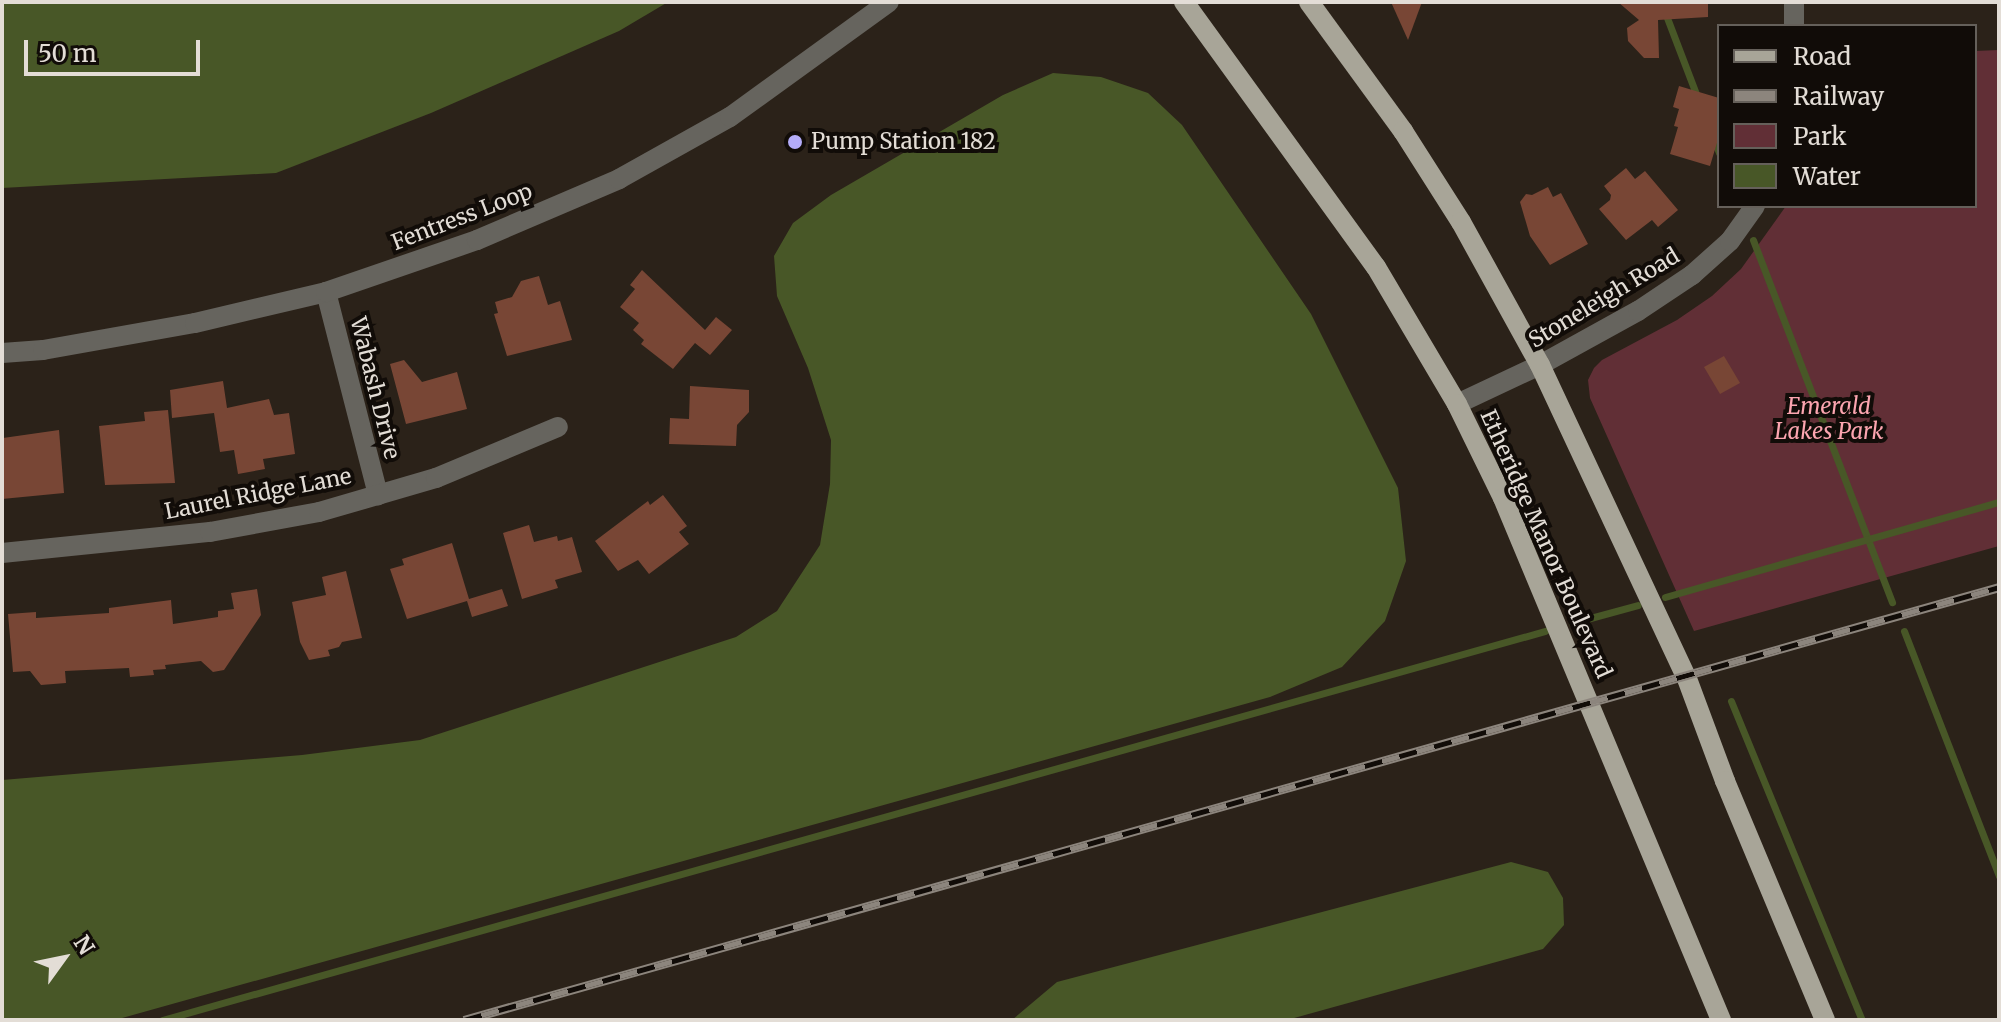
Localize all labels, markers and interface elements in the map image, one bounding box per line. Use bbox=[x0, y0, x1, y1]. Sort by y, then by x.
scale bar bbox=[28, 24, 204, 74]
legend bbox=[1717, 24, 1977, 208]
text: 50 m bbox=[38, 38, 97, 69]
text: Road bbox=[1793, 41, 1851, 72]
text: Railway bbox=[1793, 81, 1884, 112]
text: Park bbox=[1793, 121, 1846, 152]
place label: Pump Station 182 bbox=[811, 129, 996, 155]
marker: Pump Station 182 bbox=[786, 133, 804, 151]
text: Water bbox=[1793, 161, 1861, 192]
street label: Fentress Loop bbox=[388, 178, 536, 256]
street label: Stoneleigh Road bbox=[1524, 243, 1684, 353]
street label: Wabash Drive bbox=[345, 314, 405, 462]
park label: Emerald Lakes Park bbox=[1774, 393, 1884, 444]
street label: Etheridge Manor Boulevard bbox=[1475, 406, 1617, 682]
street label: Laurel Ridge Lane bbox=[162, 463, 354, 525]
north arrow bbox=[24, 918, 104, 998]
text: N bbox=[68, 930, 101, 960]

